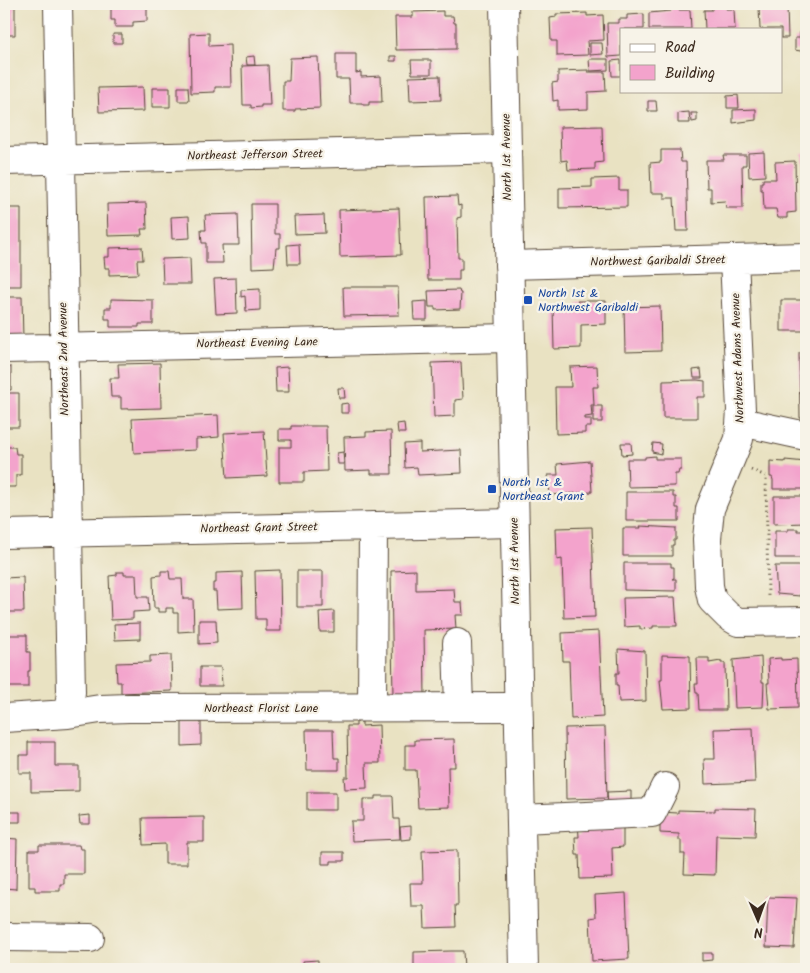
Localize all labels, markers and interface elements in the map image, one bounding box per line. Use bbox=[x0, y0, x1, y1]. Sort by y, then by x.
legend bbox=[620, 28, 782, 92]
text: Road bbox=[665, 36, 696, 60]
text: Building bbox=[665, 62, 715, 86]
street label: North 1st Avenue bbox=[497, 113, 517, 201]
street label: Northeast Jefferson Street bbox=[187, 144, 323, 166]
street label: Northwest Garibaldi Street bbox=[590, 250, 726, 272]
place label: North 1st & Northwest Garibaldi bbox=[538, 284, 639, 317]
street label: Northwest Adams Avenue bbox=[726, 292, 750, 423]
marker: North 1st & Northwest Garibaldi bbox=[522, 294, 534, 306]
street label: Northeast 2nd Avenue bbox=[53, 301, 74, 416]
street label: Northeast Evening Lane bbox=[196, 332, 319, 354]
place label: North 1st & Northeast Grant bbox=[502, 473, 585, 506]
marker: North 1st & Northeast Grant bbox=[486, 483, 498, 495]
street label: Northeast Grant Street bbox=[200, 517, 318, 539]
street label: North 1st Avenue bbox=[505, 517, 525, 605]
street label: Northeast Florist Lane bbox=[204, 699, 319, 718]
north arrow bbox=[732, 896, 782, 946]
text: N bbox=[753, 921, 763, 943]

